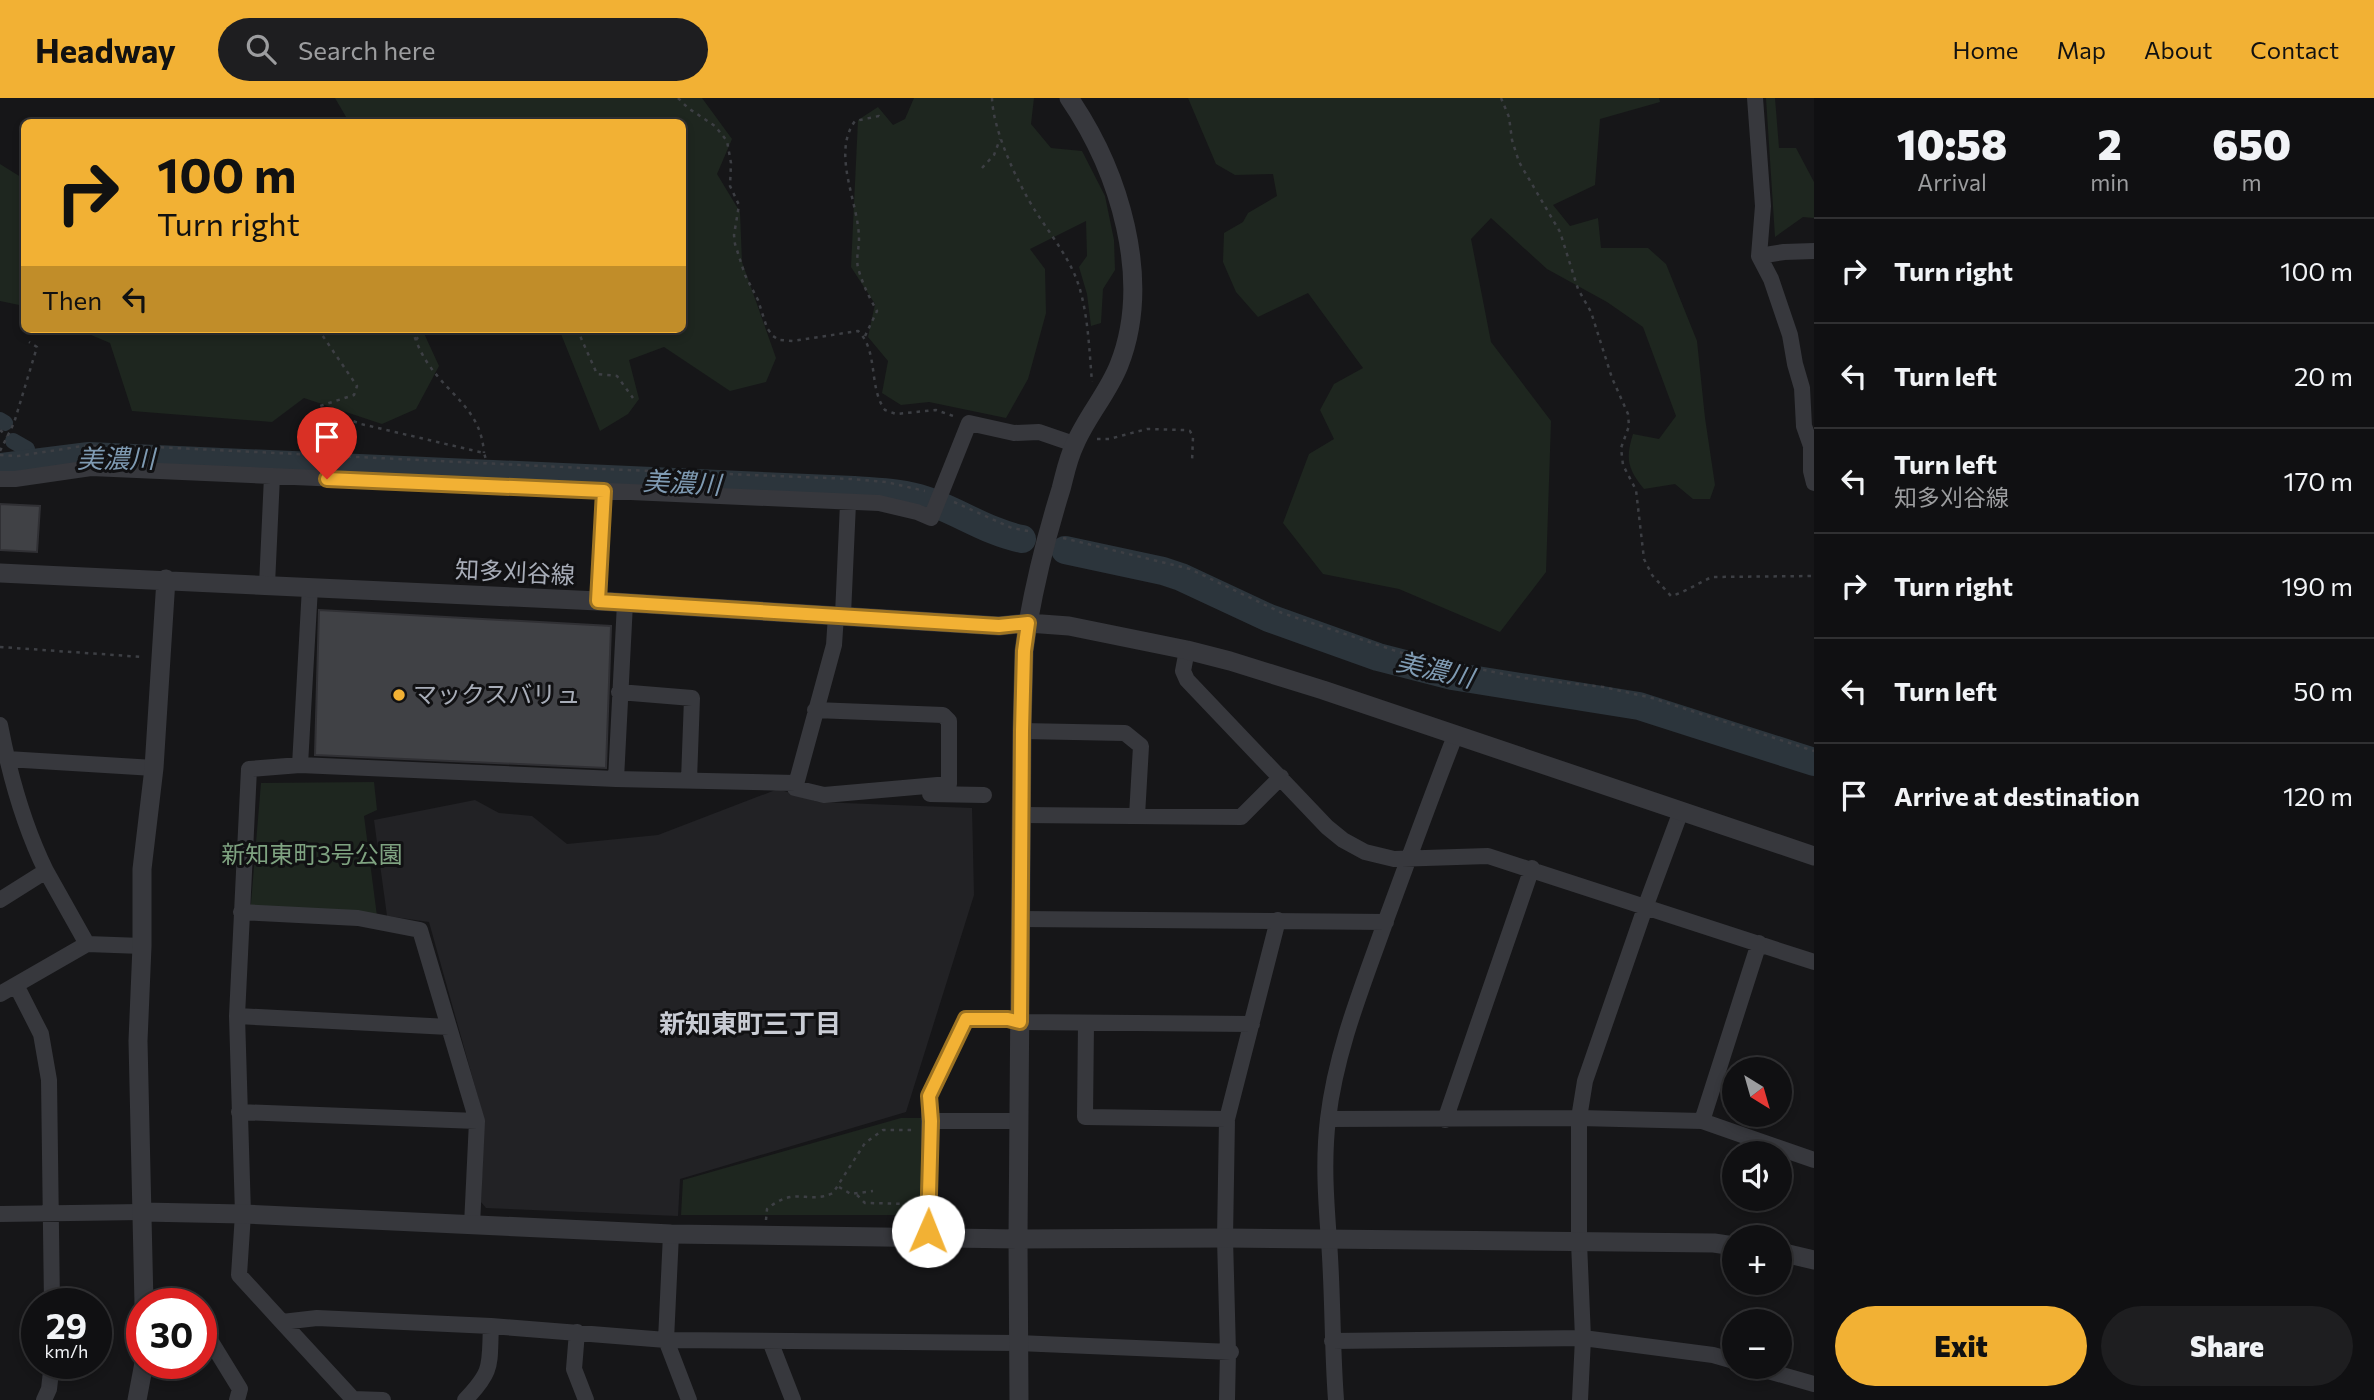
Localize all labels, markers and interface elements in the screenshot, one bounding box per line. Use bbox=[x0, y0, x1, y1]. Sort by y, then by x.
search box bbox=[218, 18, 708, 81]
text: Headway bbox=[35, 29, 176, 70]
icon: search bbox=[242, 30, 280, 68]
text: Search here bbox=[298, 34, 436, 65]
text: Home bbox=[1953, 35, 2019, 64]
text: Map bbox=[2057, 35, 2106, 64]
text: About bbox=[2144, 35, 2212, 64]
text: Contact bbox=[2250, 35, 2339, 64]
text: 10:58 bbox=[1897, 117, 2007, 169]
text: 2 bbox=[2098, 117, 2122, 169]
text: 650 bbox=[2212, 117, 2291, 169]
text: 100 m bbox=[157, 143, 296, 203]
icon: right bbox=[42, 147, 133, 238]
text: Arrival bbox=[1917, 168, 1987, 196]
text: min bbox=[2090, 168, 2129, 196]
text: m bbox=[2242, 168, 2262, 196]
text: Turn right bbox=[157, 203, 300, 243]
icon: right bbox=[1835, 252, 1873, 290]
text: Turn right bbox=[1894, 255, 2013, 286]
text: 100 m bbox=[2280, 255, 2353, 286]
icon: left bbox=[116, 280, 154, 318]
text: Then bbox=[42, 284, 102, 315]
icon: left bbox=[1835, 357, 1873, 395]
text: Turn left bbox=[1894, 360, 1997, 391]
text: 20 m bbox=[2294, 360, 2353, 391]
pin bbox=[297, 407, 357, 479]
icon: arrive bbox=[308, 418, 346, 456]
water label: 美濃川 bbox=[77, 442, 158, 473]
text: Turn left bbox=[1894, 448, 1997, 479]
icon: left bbox=[1835, 462, 1873, 500]
water label: 美濃川 bbox=[642, 464, 725, 499]
text: 170 m bbox=[2284, 465, 2353, 496]
text: 知多刈谷線 bbox=[1894, 483, 2009, 511]
street label: 知多刈谷線 bbox=[454, 554, 576, 589]
icon: right bbox=[1835, 567, 1873, 605]
text: Turn right bbox=[1894, 570, 2013, 601]
text: 190 m bbox=[2281, 570, 2353, 601]
water label: 美濃川 bbox=[1394, 645, 1480, 693]
icon: left bbox=[1835, 672, 1873, 710]
text: Turn left bbox=[1894, 675, 1997, 706]
text: 50 m bbox=[2293, 675, 2353, 706]
place label: マックスバリュ bbox=[413, 679, 580, 708]
marker: マックスバリュ bbox=[391, 687, 407, 703]
icon: arrive bbox=[1835, 777, 1873, 815]
text: Arrive at destination bbox=[1894, 780, 2140, 811]
text: 120 m bbox=[2283, 780, 2353, 811]
park label: 新知東町3号公園 bbox=[221, 839, 403, 868]
district label: 新知東町三丁目 bbox=[659, 1007, 841, 1038]
north arrow bbox=[1722, 1057, 1792, 1127]
map controls bbox=[1722, 1057, 1792, 1379]
button: sound bbox=[1722, 1141, 1792, 1211]
position arrow bbox=[891, 1194, 965, 1268]
button: + bbox=[1722, 1225, 1792, 1295]
speed limit sign: 30 bbox=[126, 1288, 217, 1379]
text: 29 bbox=[46, 1303, 87, 1346]
button: Exit bbox=[1835, 1306, 2087, 1386]
button: Share bbox=[2101, 1306, 2353, 1386]
button: − bbox=[1722, 1309, 1792, 1379]
text: km/h bbox=[45, 1340, 88, 1362]

